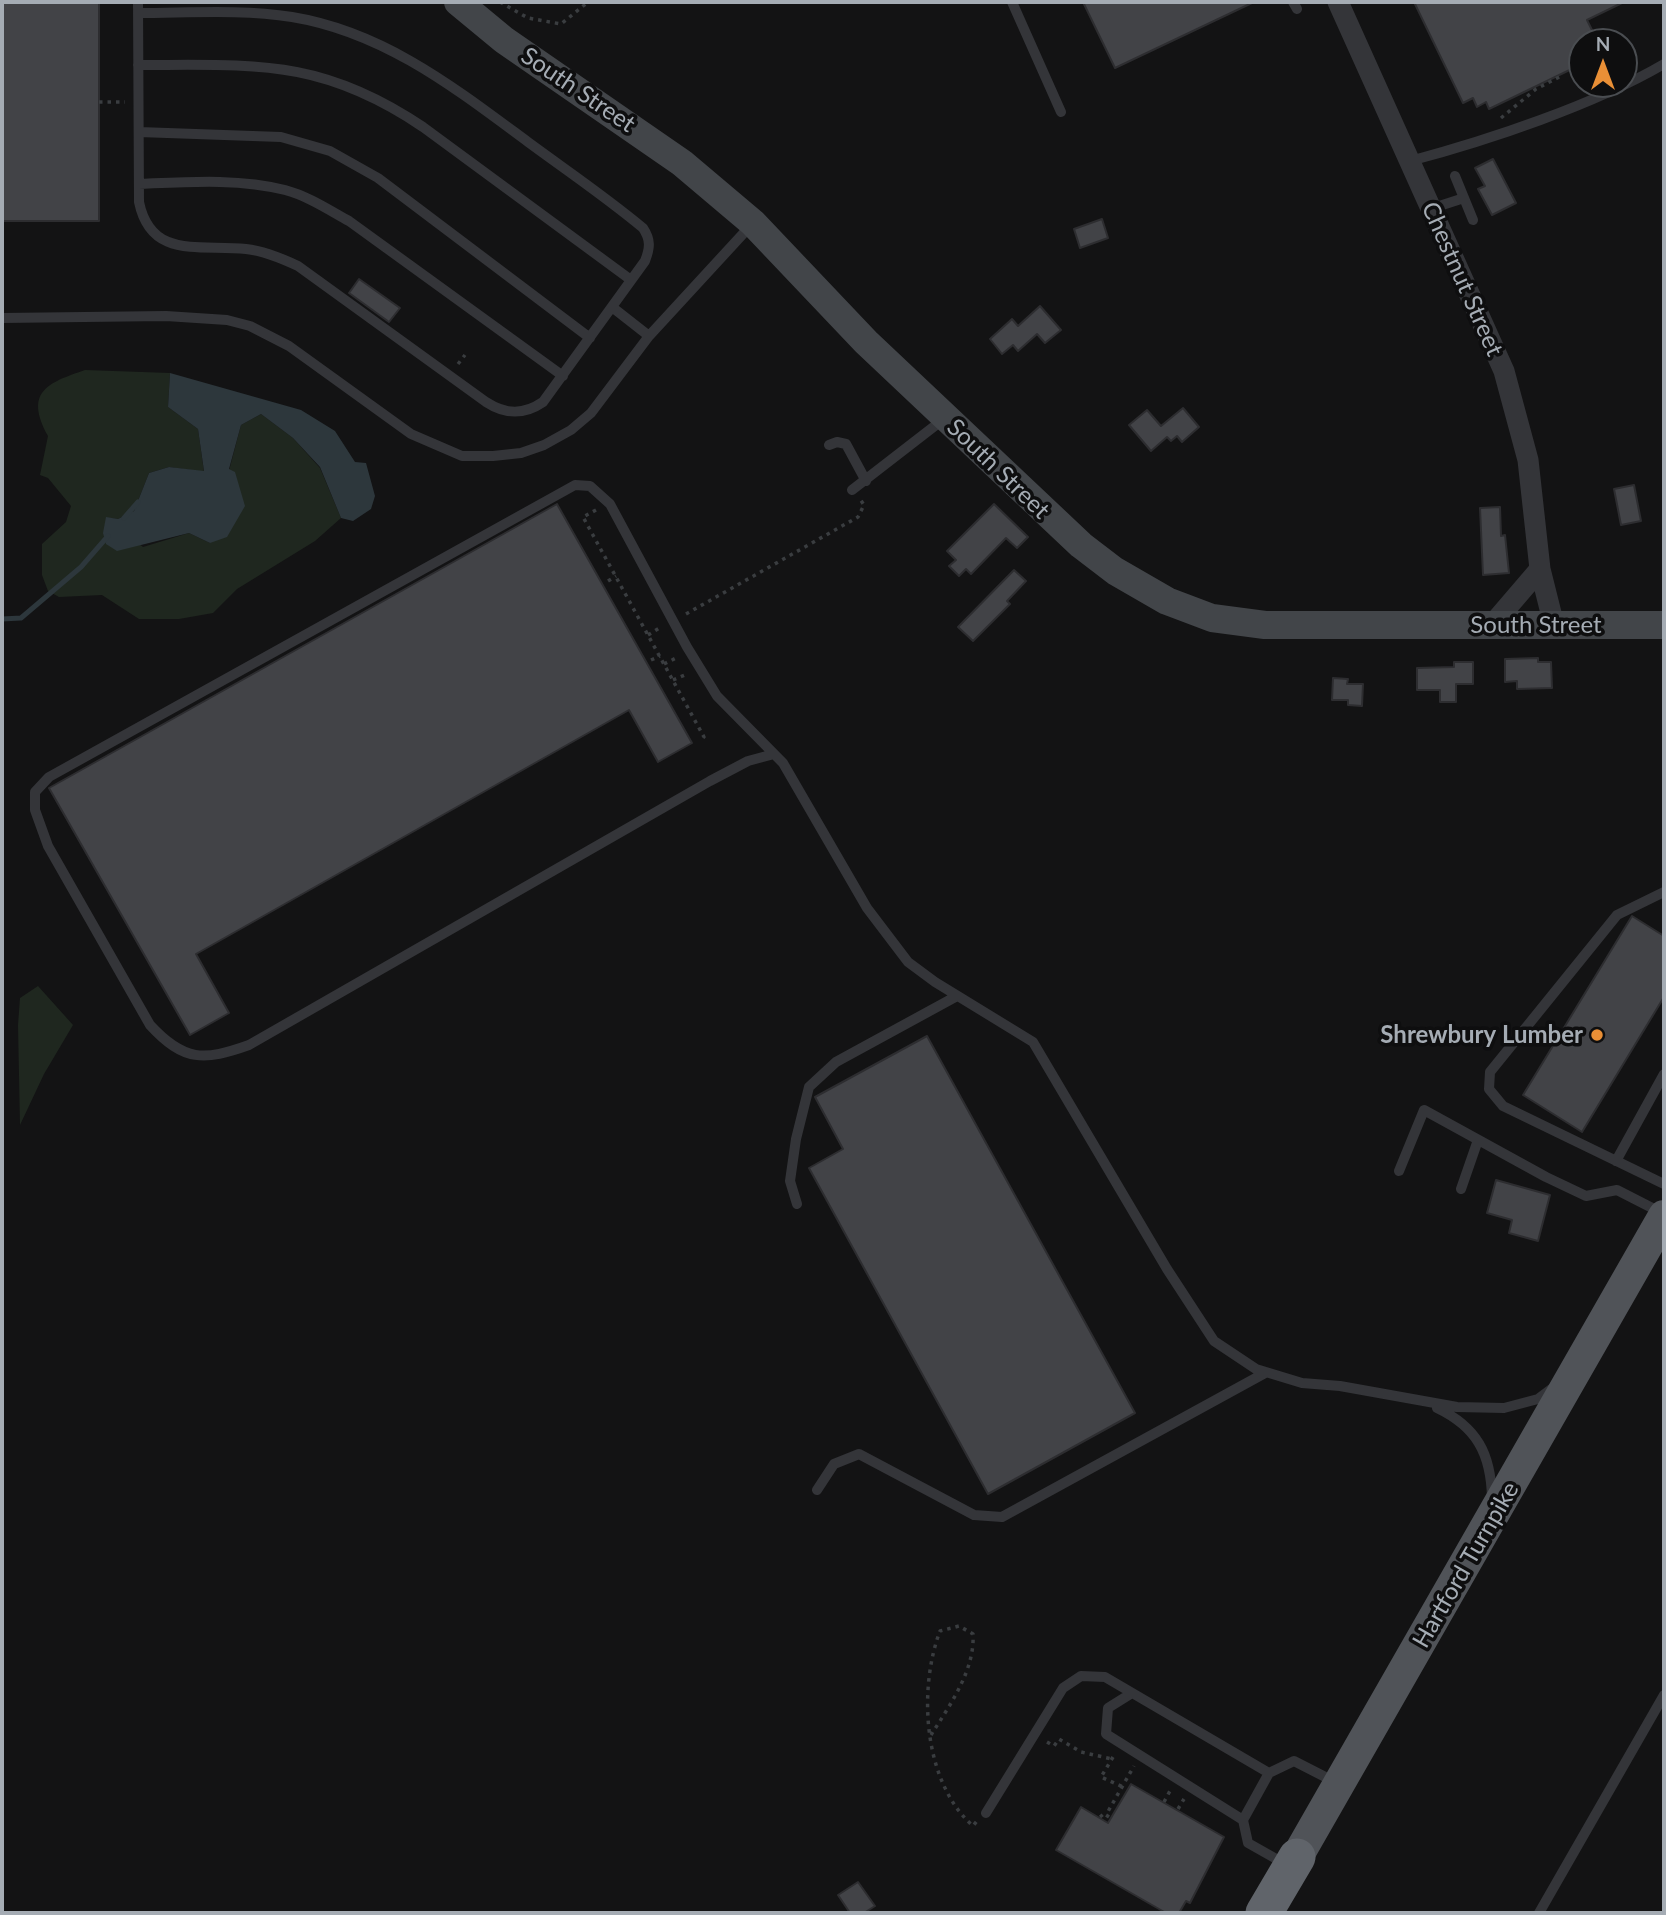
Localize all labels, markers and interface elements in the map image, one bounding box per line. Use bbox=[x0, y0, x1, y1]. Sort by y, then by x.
north arrow bbox=[1568, 28, 1638, 98]
text: N bbox=[1596, 32, 1610, 55]
street label: South Street bbox=[516, 41, 640, 139]
street label: Chestnut Street bbox=[1415, 197, 1509, 361]
street label: South Street bbox=[941, 413, 1055, 525]
street label: South Street bbox=[1470, 611, 1602, 639]
place label: Shrewbury Lumber bbox=[1380, 1021, 1583, 1049]
marker: Shrewbury Lumber bbox=[1589, 1027, 1605, 1043]
street label: Hartford Turnpike bbox=[1407, 1477, 1525, 1653]

